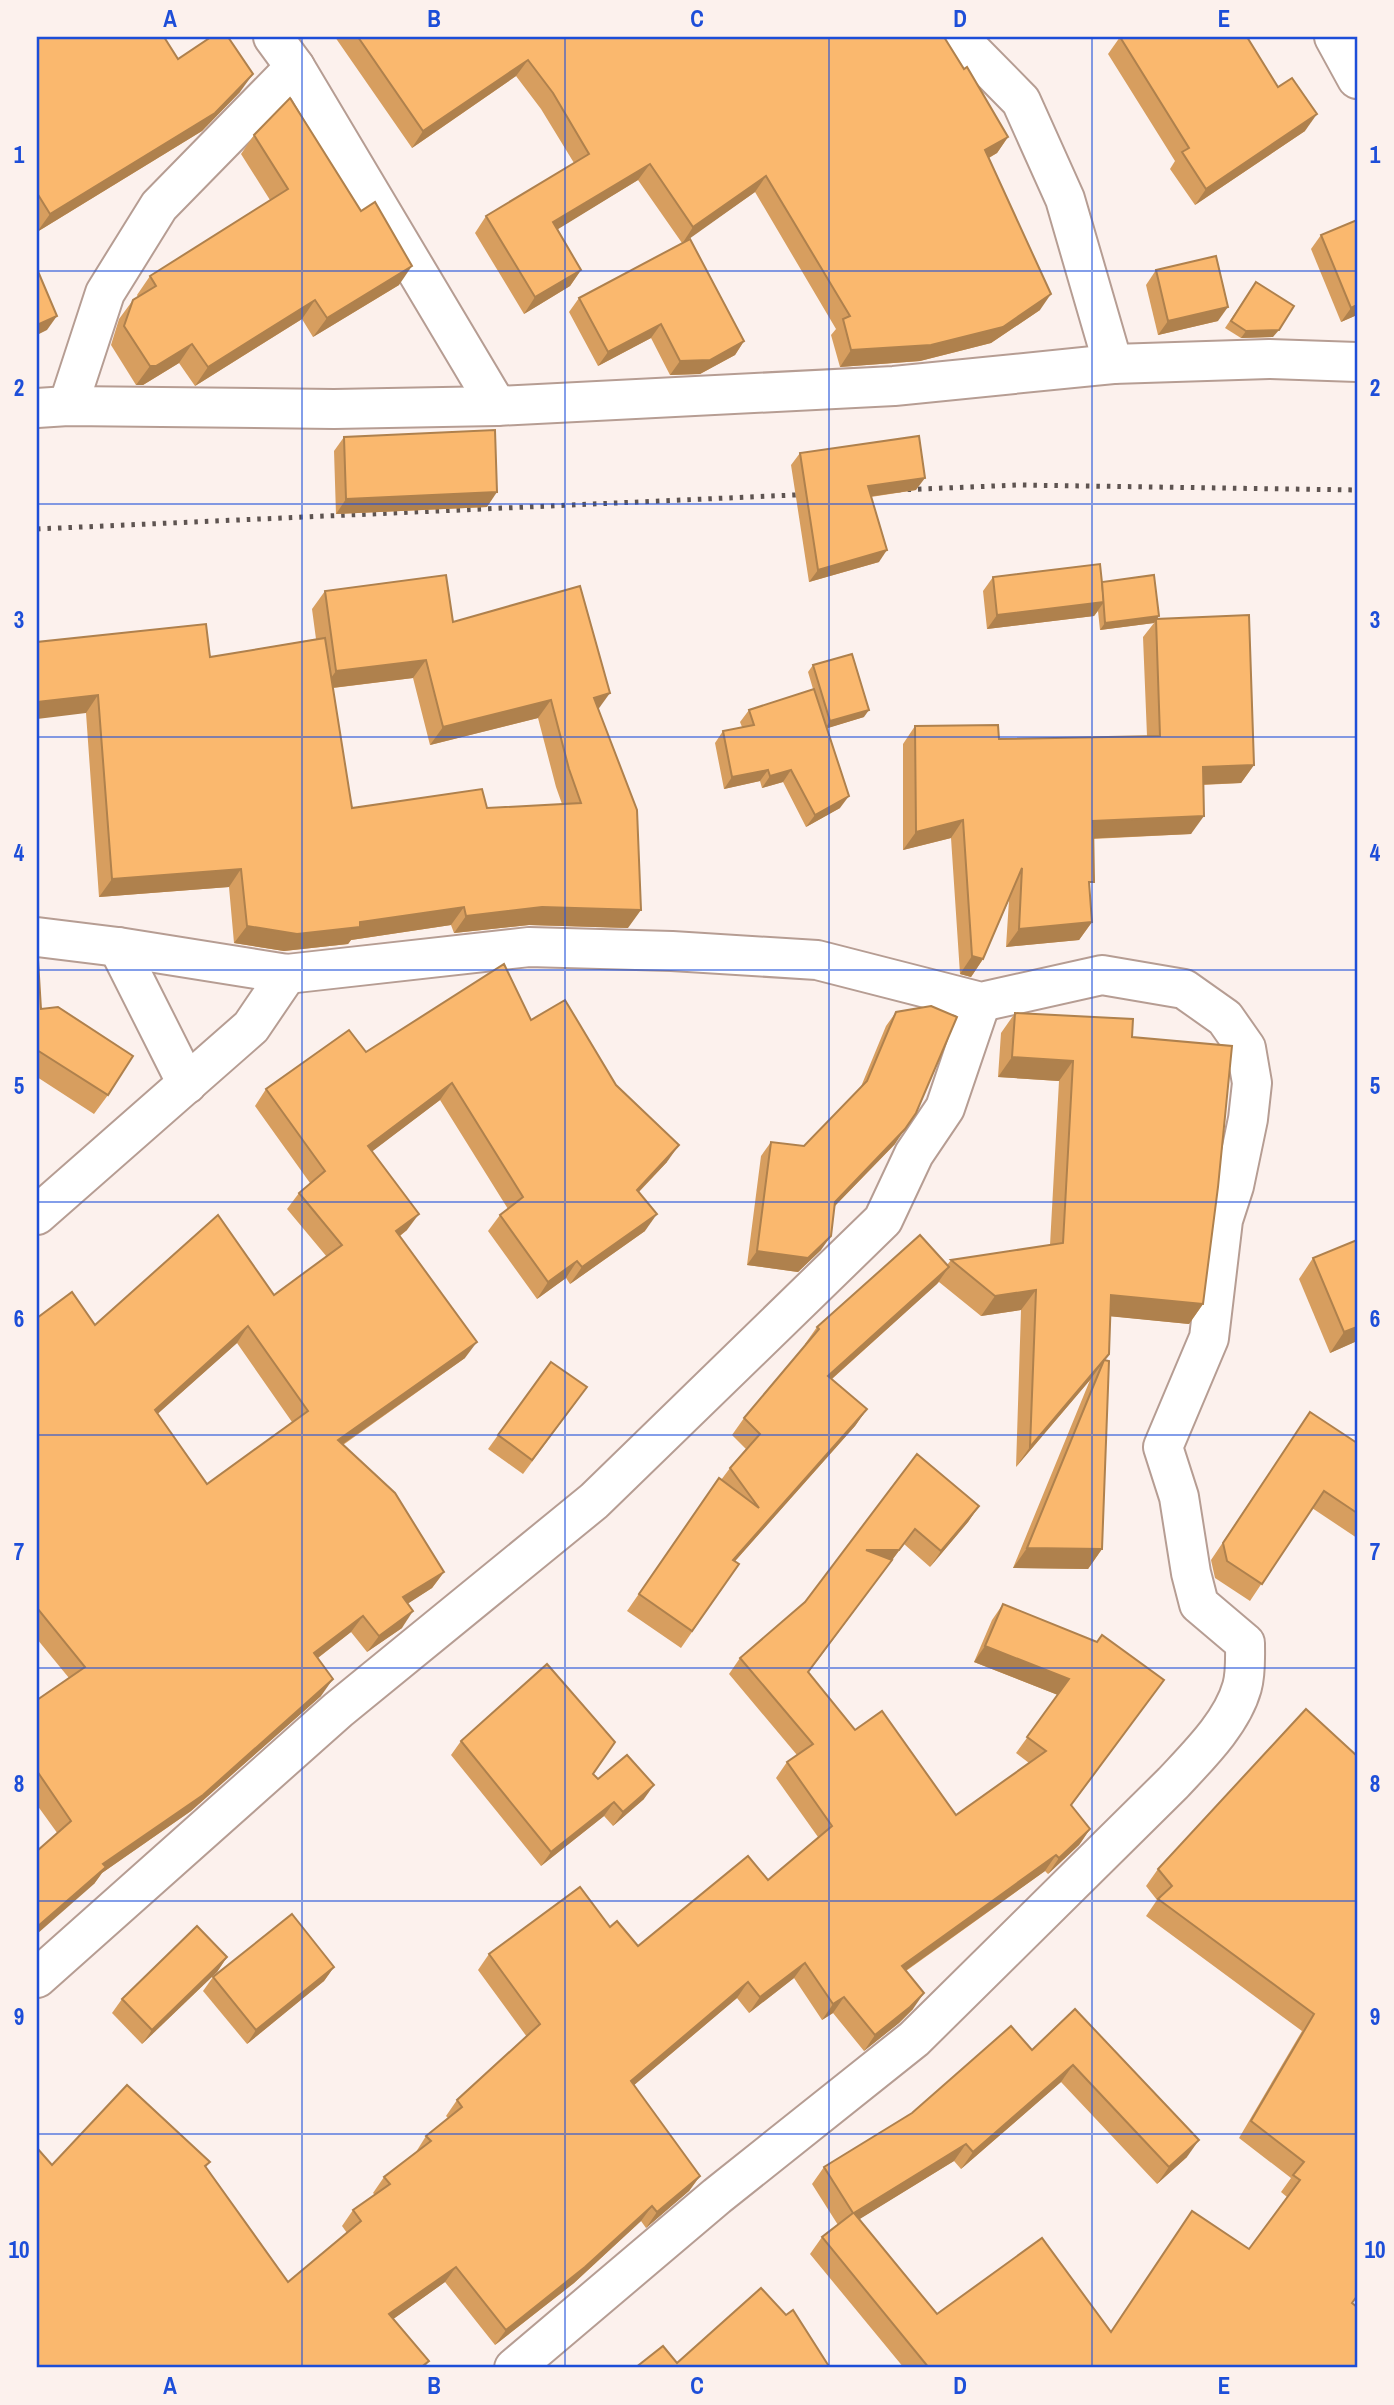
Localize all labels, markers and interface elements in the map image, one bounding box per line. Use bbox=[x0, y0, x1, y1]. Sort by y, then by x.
text: A bbox=[163, 3, 177, 34]
text: B bbox=[427, 3, 441, 34]
text: C bbox=[690, 3, 704, 34]
text: D bbox=[953, 3, 967, 34]
text: E bbox=[1218, 3, 1230, 34]
text: 1 bbox=[14, 139, 25, 170]
text: 1 bbox=[1370, 139, 1381, 170]
text: 2 bbox=[14, 372, 24, 403]
text: 2 bbox=[1370, 372, 1380, 403]
text: 3 bbox=[14, 604, 24, 635]
text: 3 bbox=[1370, 604, 1380, 635]
text: 4 bbox=[14, 837, 25, 868]
text: 4 bbox=[1370, 837, 1381, 868]
text: 5 bbox=[14, 1070, 24, 1101]
text: 5 bbox=[1370, 1070, 1380, 1101]
text: 6 bbox=[14, 1303, 24, 1334]
text: 6 bbox=[1370, 1303, 1380, 1334]
text: 7 bbox=[14, 1536, 24, 1567]
text: 7 bbox=[1370, 1536, 1380, 1567]
text: 8 bbox=[14, 1768, 24, 1799]
text: 8 bbox=[1370, 1768, 1380, 1799]
text: 9 bbox=[14, 2001, 24, 2032]
text: 9 bbox=[1370, 2001, 1380, 2032]
text: 10 bbox=[9, 2234, 29, 2265]
text: 10 bbox=[1365, 2234, 1385, 2265]
text: A bbox=[163, 2370, 177, 2401]
text: B bbox=[427, 2370, 441, 2401]
text: C bbox=[690, 2370, 704, 2401]
text: D bbox=[953, 2370, 967, 2401]
text: E bbox=[1218, 2370, 1230, 2401]

